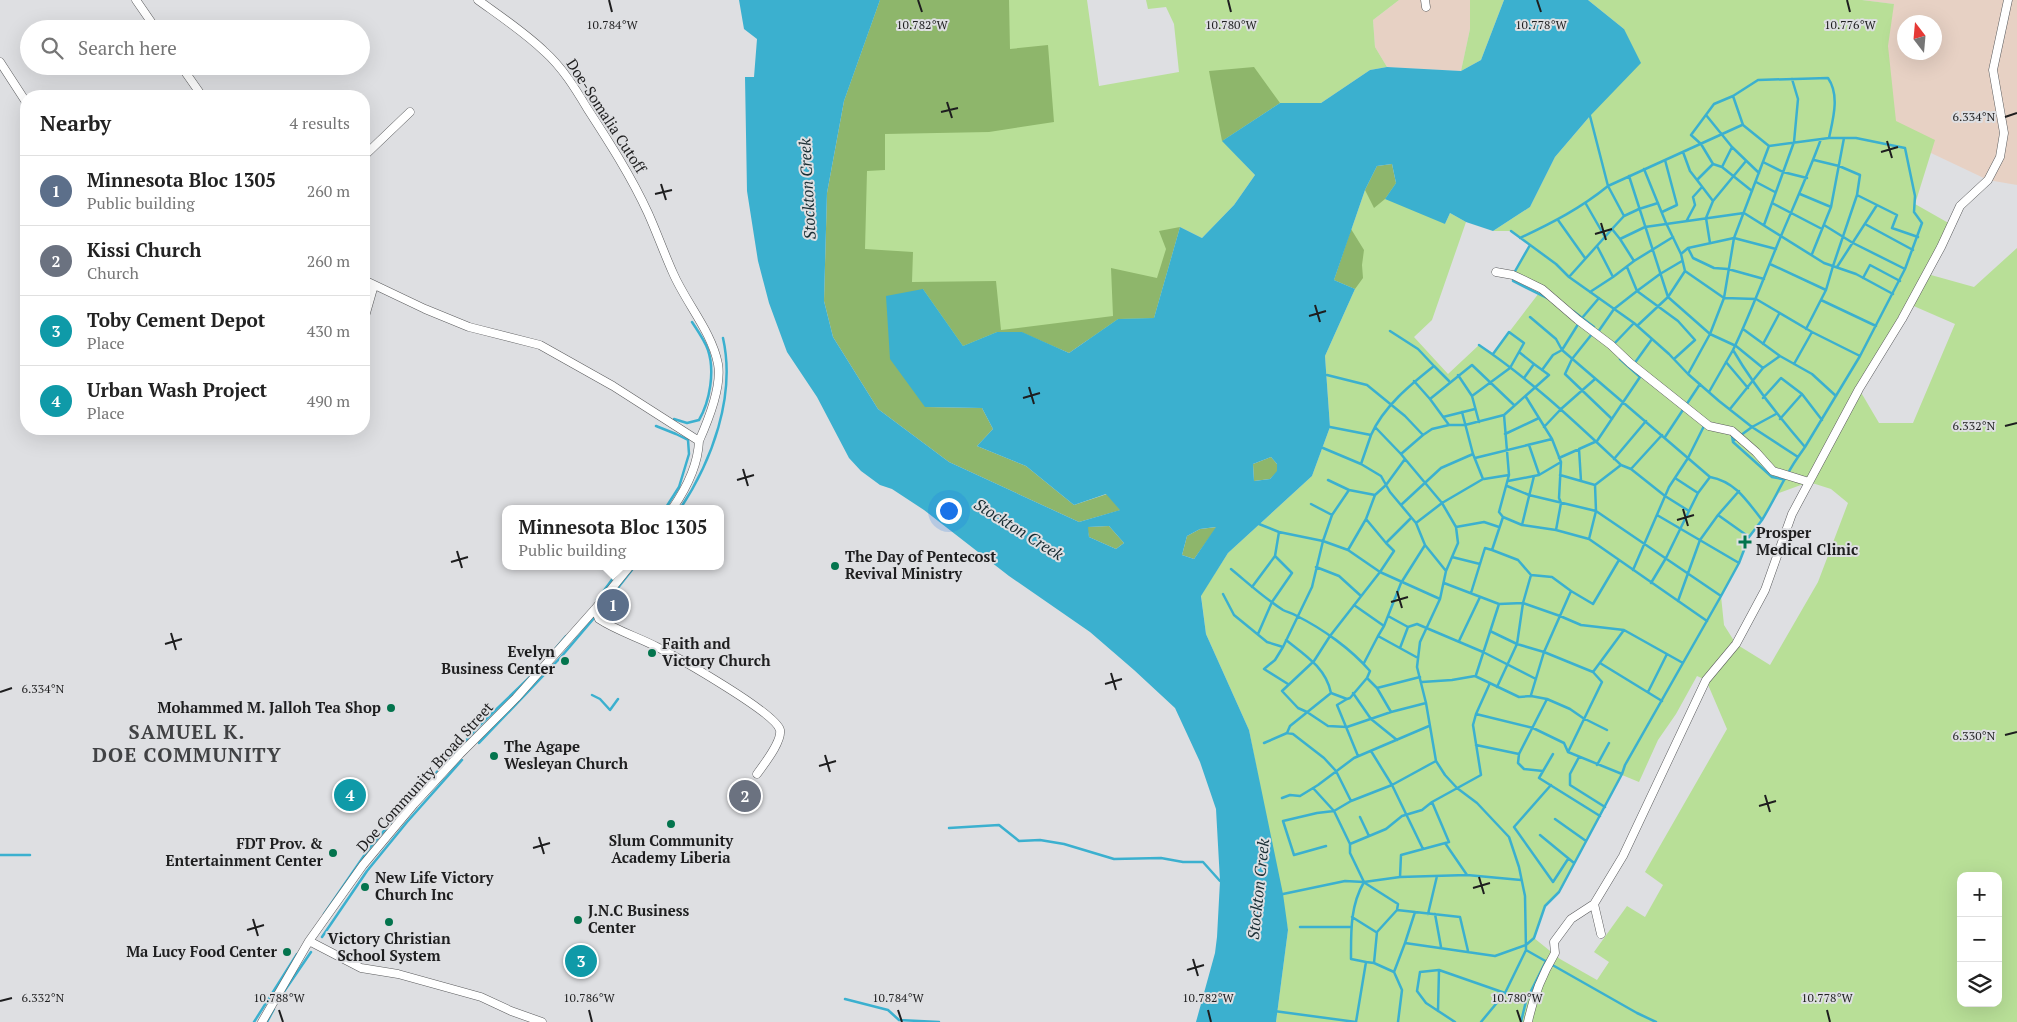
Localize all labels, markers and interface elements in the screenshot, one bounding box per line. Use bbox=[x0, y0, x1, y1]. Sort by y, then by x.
north arrow bbox=[1897, 15, 1942, 60]
text: 10.784°W bbox=[586, 17, 639, 32]
text: 10.782°W bbox=[896, 17, 949, 32]
text: 10.780°W bbox=[1205, 17, 1258, 32]
text: 10.778°W bbox=[1515, 17, 1568, 32]
text: 10.776°W bbox=[1824, 17, 1877, 32]
search box bbox=[20, 20, 370, 75]
icon: search bbox=[38, 34, 66, 62]
text: Search here bbox=[78, 35, 177, 60]
street label: Doe-Somalia Cutoff bbox=[562, 55, 652, 177]
text: Nearby bbox=[40, 109, 111, 137]
text: 6.334°N bbox=[1953, 109, 1996, 124]
text: 4 results bbox=[290, 112, 350, 134]
water label: Stockton Creek bbox=[793, 138, 821, 240]
text: Minnesota Bloc 1305 bbox=[87, 167, 276, 192]
text: 1 bbox=[51, 180, 61, 202]
text: 260 m bbox=[307, 180, 350, 202]
text: Public building bbox=[87, 192, 195, 214]
text: Kissi Church bbox=[87, 237, 201, 262]
text: 2 bbox=[51, 250, 61, 272]
text: 260 m bbox=[307, 250, 350, 272]
text: Church bbox=[87, 262, 139, 284]
text: Toby Cement Depot bbox=[87, 307, 265, 332]
text: 3 bbox=[51, 320, 61, 342]
text: 430 m bbox=[307, 320, 350, 342]
text: Place bbox=[87, 332, 125, 354]
text: Urban Wash Project bbox=[87, 377, 267, 402]
text: 4 bbox=[51, 390, 61, 412]
text: 490 m bbox=[307, 390, 350, 412]
text: Place bbox=[87, 402, 125, 424]
text: 6.332°N bbox=[1953, 418, 1996, 433]
water label: Stockton Creek bbox=[970, 493, 1068, 565]
your location bbox=[936, 498, 962, 524]
popup bbox=[502, 505, 724, 570]
text: Minnesota Bloc 1305 bbox=[519, 514, 707, 539]
place label: Prosper Medical Clinic bbox=[1756, 522, 1858, 559]
marker: Prosper Medical Clinic bbox=[1738, 535, 1752, 549]
text: Public building bbox=[519, 539, 626, 561]
place label: The Day of Pentecost Revival Ministry bbox=[845, 546, 996, 583]
marker: The Day of Pentecost Revival Ministry bbox=[829, 560, 841, 572]
pin: 1 bbox=[597, 586, 629, 624]
place label: Faith and Victory Church bbox=[662, 633, 771, 670]
place label: Evelyn Business Center bbox=[441, 641, 556, 678]
marker: Faith and Victory Church bbox=[646, 647, 658, 659]
marker: Evelyn Business Center bbox=[559, 655, 571, 667]
text: 6.334°N bbox=[22, 681, 65, 696]
place label: Mohammed M. Jalloh Tea Shop bbox=[157, 697, 381, 717]
street label: Doe Community Broad Street bbox=[352, 697, 497, 856]
marker: Mohammed M. Jalloh Tea Shop bbox=[385, 702, 397, 714]
district label: SAMUEL K. DOE COMMUNITY bbox=[92, 718, 282, 768]
text: 6.330°N bbox=[1953, 728, 1996, 743]
place label: The Agape Wesleyan Church bbox=[504, 736, 628, 773]
marker: The Agape Wesleyan Church bbox=[488, 750, 500, 762]
pin: 4 bbox=[334, 776, 366, 814]
pin: 2 bbox=[729, 777, 761, 815]
marker: Slum Community Academy Liberia bbox=[665, 818, 677, 830]
place label: Slum Community Academy Liberia bbox=[609, 830, 734, 867]
place label: FDT Prov. & Entertainment Center bbox=[165, 833, 324, 870]
water label: Stockton Creek bbox=[1242, 837, 1274, 941]
marker: FDT Prov. & Entertainment Center bbox=[327, 847, 339, 859]
place label: New Life Victory Church Inc bbox=[375, 867, 495, 904]
map controls bbox=[1957, 872, 2002, 1007]
button: + bbox=[1957, 872, 2002, 917]
marker: New Life Victory Church Inc bbox=[359, 881, 371, 893]
place label: J.N.C Business Center bbox=[588, 900, 690, 937]
marker: J.N.C Business Center bbox=[572, 914, 584, 926]
marker: Victory Christian School System bbox=[383, 916, 395, 928]
button: − bbox=[1957, 917, 2002, 962]
place label: Victory Christian School System bbox=[327, 928, 451, 965]
place label: Ma Lucy Food Center bbox=[126, 941, 278, 961]
pin: 3 bbox=[565, 942, 597, 980]
marker: Ma Lucy Food Center bbox=[281, 946, 293, 958]
button: layers bbox=[1957, 962, 2002, 1007]
text: 6.332°N bbox=[22, 990, 65, 1005]
text: 10.788°W bbox=[253, 990, 306, 1005]
text: 10.786°W bbox=[563, 990, 616, 1005]
text: 10.784°W bbox=[872, 990, 925, 1005]
text: 10.782°W bbox=[1182, 990, 1235, 1005]
text: 10.780°W bbox=[1491, 990, 1544, 1005]
text: 10.778°W bbox=[1801, 990, 1854, 1005]

